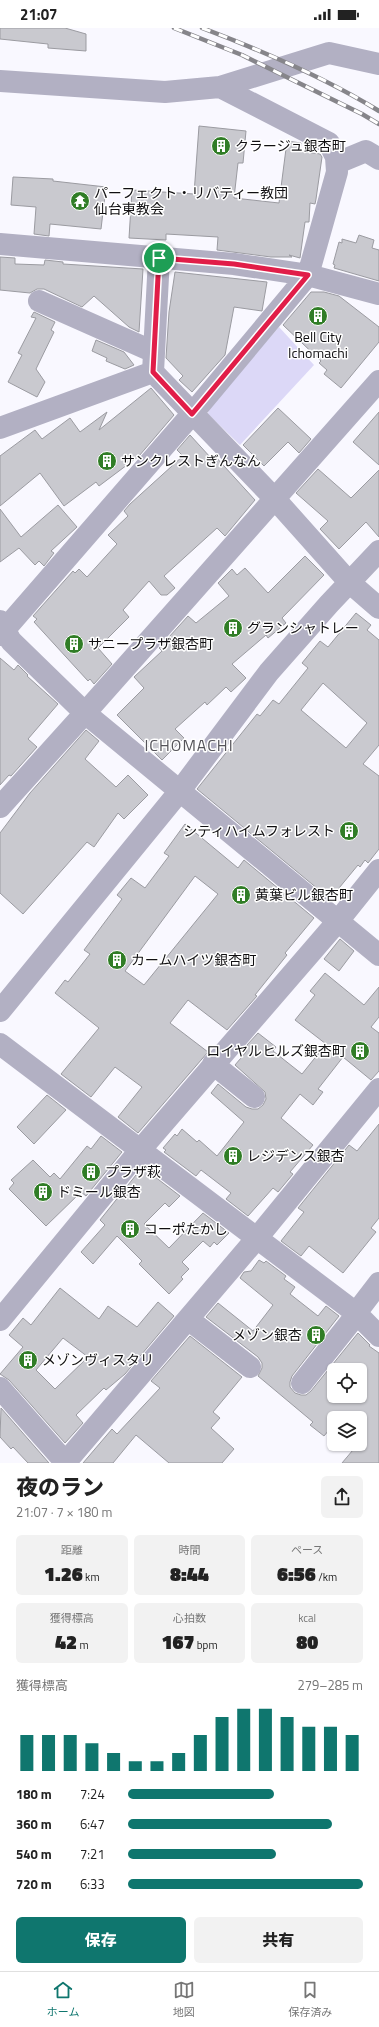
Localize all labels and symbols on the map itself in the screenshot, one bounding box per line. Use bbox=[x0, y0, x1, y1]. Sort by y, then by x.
building icon: クラージュ銀杏町 bbox=[210, 135, 232, 157]
place label: クラージュ銀杏町 bbox=[235, 135, 346, 156]
place label: パーフェクト・リバティー教団 仙台東教会 bbox=[94, 182, 288, 219]
temple icon: パーフェクト・リバティー教団 仙台東教会 bbox=[69, 190, 91, 212]
pin bbox=[142, 241, 176, 275]
building icon: Bell City Ichomachi bbox=[307, 305, 329, 327]
place label: Bell City Ichomachi bbox=[288, 326, 348, 363]
building icon: サンクレストぎんなん bbox=[96, 450, 118, 472]
place label: サンクレストぎんなん bbox=[121, 450, 261, 471]
building icon: グランシャトレー bbox=[222, 617, 244, 639]
place label: グランシャトレー bbox=[247, 617, 359, 638]
building icon: サニープラザ銀杏町 bbox=[63, 633, 85, 655]
place label: サニープラザ銀杏町 bbox=[88, 633, 213, 654]
district label: ICHOMACHI bbox=[144, 733, 234, 757]
place label: シティハイムフォレスト bbox=[183, 820, 335, 841]
building icon: シティハイムフォレスト bbox=[338, 820, 360, 842]
building icon: 黄葉ビル銀杏町 bbox=[230, 884, 252, 906]
place label: 黄葉ビル銀杏町 bbox=[255, 884, 353, 905]
building icon: カームハイツ銀杏町 bbox=[106, 949, 128, 971]
place label: カームハイツ銀杏町 bbox=[131, 949, 256, 970]
place label: ロイヤルヒルズ銀杏町 bbox=[206, 1040, 346, 1061]
building icon: ロイヤルヒルズ銀杏町 bbox=[349, 1040, 371, 1062]
building icon: レジデンス銀杏 bbox=[222, 1145, 244, 1167]
place label: レジデンス銀杏 bbox=[247, 1145, 345, 1166]
building icon: プラザ萩 bbox=[80, 1161, 102, 1183]
place label: プラザ萩 bbox=[105, 1161, 161, 1182]
building icon: ドミール銀杏 bbox=[32, 1181, 54, 1203]
place label: ドミール銀杏 bbox=[57, 1181, 141, 1202]
building icon: コーポたかし bbox=[119, 1218, 141, 1240]
place label: コーポたかし bbox=[144, 1218, 228, 1239]
place label: メゾン銀杏 bbox=[232, 1324, 302, 1345]
building icon: メゾン銀杏 bbox=[305, 1324, 327, 1346]
building icon: メゾンヴィスタリ bbox=[17, 1349, 39, 1371]
place label: メゾンヴィスタリ bbox=[42, 1349, 154, 1370]

